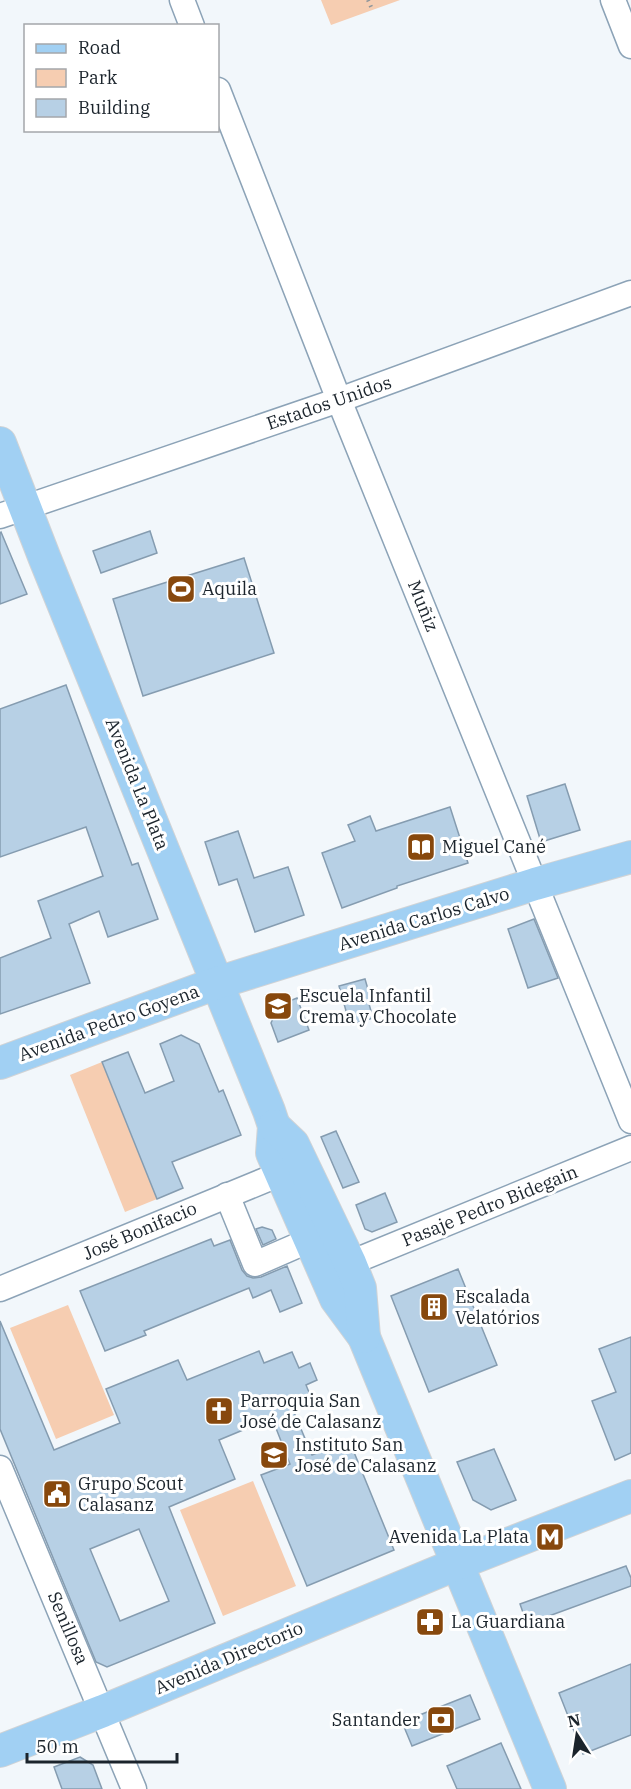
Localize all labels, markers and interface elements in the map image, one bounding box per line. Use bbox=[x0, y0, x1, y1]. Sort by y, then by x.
legend bbox=[24, 24, 219, 132]
text: Road bbox=[78, 36, 121, 59]
text: Park bbox=[78, 66, 118, 89]
text: Building bbox=[78, 96, 150, 119]
street label: Estados Unidos bbox=[263, 370, 394, 435]
sports icon: Aquila bbox=[165, 573, 197, 605]
place label: Aquila bbox=[202, 577, 257, 600]
street label: Muñiz bbox=[403, 577, 444, 635]
street label: Avenida La Plata bbox=[101, 714, 174, 853]
library icon: Miguel Cané bbox=[405, 831, 437, 863]
place label: Miguel Cané bbox=[442, 835, 546, 858]
street label: Avenida Carlos Calvo bbox=[336, 882, 512, 955]
street label: Avenida Pedro Goyena bbox=[15, 979, 202, 1066]
place label: Escuela Infantil Crema y Chocolate bbox=[299, 984, 457, 1028]
school or university icon: Escuela Infantil Crema y Chocolate bbox=[262, 990, 294, 1022]
street label: Pasaje Pedro Bidegain bbox=[398, 1160, 581, 1251]
street label: José Bonifacio bbox=[79, 1196, 200, 1265]
place label: Escalada Velatórios bbox=[455, 1285, 540, 1329]
building icon: Escalada Velatórios bbox=[418, 1291, 450, 1323]
place label: Parroquia San José de Calasanz bbox=[240, 1389, 381, 1433]
church icon: Parroquia San José de Calasanz bbox=[203, 1395, 235, 1427]
place label: Instituto San José de Calasanz bbox=[295, 1433, 436, 1477]
school or university icon: Instituto San José de Calasanz bbox=[258, 1439, 290, 1471]
place label: Grupo Scout Calasanz bbox=[78, 1472, 183, 1516]
public building icon: Grupo Scout Calasanz bbox=[41, 1478, 73, 1510]
metro station icon: Avenida La Plata bbox=[534, 1521, 566, 1553]
place label: Avenida La Plata bbox=[389, 1525, 529, 1548]
street label: Senillosa bbox=[43, 1588, 94, 1668]
pharmacy icon: La Guardiana bbox=[414, 1606, 446, 1638]
place label: La Guardiana bbox=[451, 1610, 566, 1633]
street label: Avenida Directorio bbox=[151, 1616, 306, 1699]
bank icon: Santander bbox=[425, 1704, 457, 1736]
north arrow bbox=[547, 1705, 607, 1765]
place label: Santander bbox=[332, 1708, 420, 1731]
text: N bbox=[566, 1709, 582, 1731]
scale bar bbox=[27, 1726, 177, 1764]
text: 50 m bbox=[36, 1735, 79, 1758]

